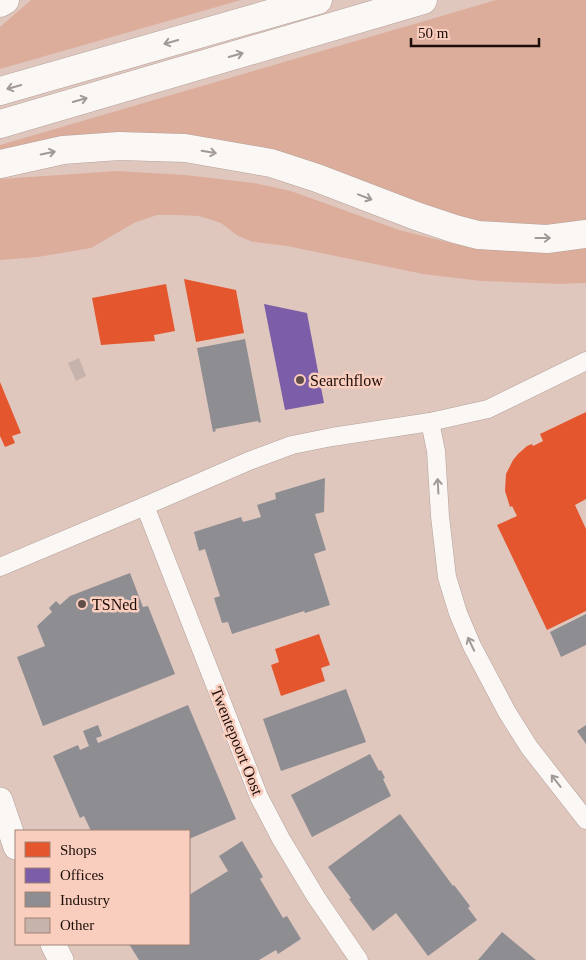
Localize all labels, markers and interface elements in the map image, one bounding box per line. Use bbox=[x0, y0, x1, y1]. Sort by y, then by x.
scale bar bbox=[411, 15, 538, 47]
text: 50 m bbox=[418, 25, 449, 41]
one-way arrow bbox=[163, 38, 179, 48]
one-way arrow bbox=[228, 49, 244, 59]
one-way arrow bbox=[7, 83, 23, 93]
one-way arrow bbox=[72, 95, 88, 105]
one-way arrow bbox=[39, 148, 55, 158]
one-way arrow bbox=[201, 148, 217, 158]
one-way arrow bbox=[357, 193, 372, 202]
one-way arrow bbox=[535, 233, 551, 243]
place label: Searchflow bbox=[310, 372, 383, 389]
marker: Searchflow bbox=[294, 374, 306, 386]
one-way arrow bbox=[434, 478, 443, 494]
place label: TSNed bbox=[92, 596, 137, 613]
marker: TSNed bbox=[76, 598, 88, 610]
one-way arrow bbox=[465, 636, 475, 651]
street label: Twentepoort Oost bbox=[207, 685, 267, 798]
one-way arrow bbox=[551, 774, 561, 788]
legend bbox=[15, 830, 190, 945]
text: Shops bbox=[60, 842, 97, 858]
text: Offices bbox=[60, 867, 104, 883]
text: Industry bbox=[60, 892, 110, 908]
text: Other bbox=[60, 917, 94, 933]

